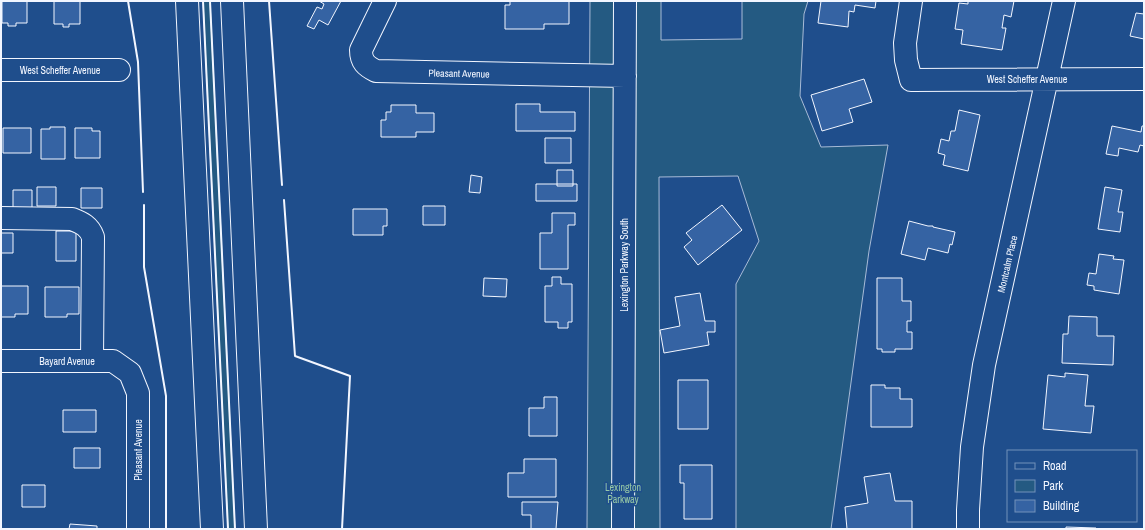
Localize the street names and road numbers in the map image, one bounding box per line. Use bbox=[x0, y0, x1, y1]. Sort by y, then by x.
street label: West Scheffer Avenue bbox=[20, 64, 101, 77]
street label: Pleasant Avenue bbox=[428, 66, 490, 81]
street label: West Scheffer Avenue bbox=[987, 73, 1068, 86]
street label: Lexington Parkway South bbox=[618, 218, 631, 312]
street label: Montcalm Place bbox=[995, 234, 1020, 294]
street label: Bayard Avenue bbox=[39, 355, 95, 368]
street label: Pleasant Avenue bbox=[132, 419, 145, 481]

